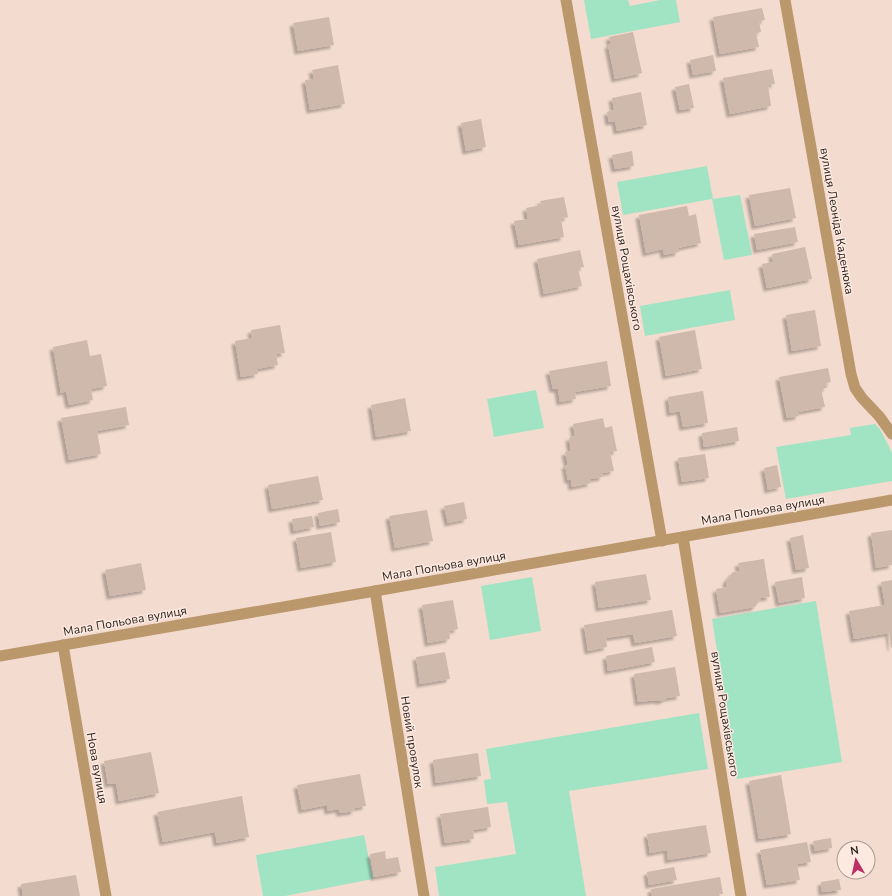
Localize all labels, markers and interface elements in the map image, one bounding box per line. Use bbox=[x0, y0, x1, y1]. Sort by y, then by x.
street label: вулиця Леоніда Каденюка bbox=[816, 146, 858, 296]
street label: вулиця Рощахівського bbox=[608, 204, 646, 332]
street label: Мала Польова вулиця bbox=[700, 491, 826, 529]
street label: Мала Польова вулиця bbox=[381, 547, 507, 585]
street label: Мала Польова вулиця bbox=[62, 602, 188, 640]
street label: вулиця Рощахівського bbox=[707, 650, 743, 778]
street label: Новий провулок bbox=[397, 695, 427, 790]
street label: Нова вулиця bbox=[83, 731, 111, 805]
north arrow bbox=[836, 840, 876, 880]
text: N bbox=[849, 843, 860, 859]

